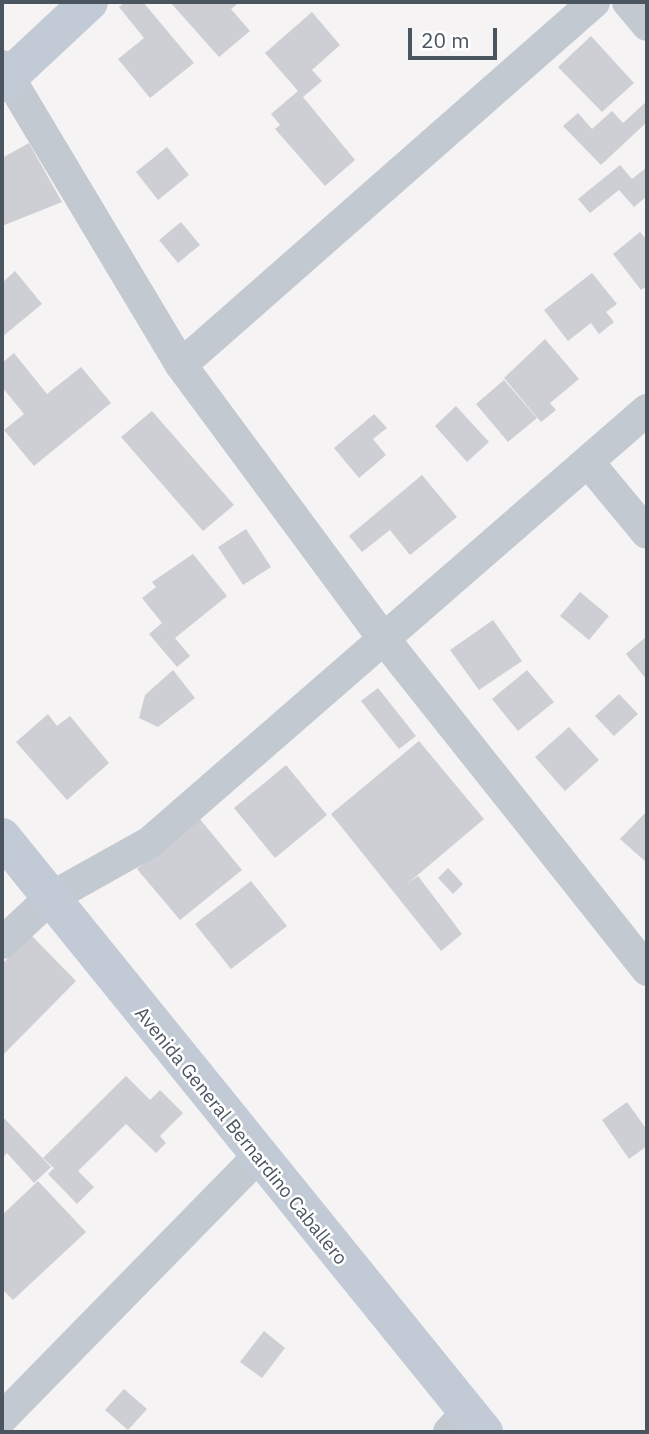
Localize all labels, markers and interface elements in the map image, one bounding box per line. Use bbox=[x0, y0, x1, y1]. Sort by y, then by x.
scale bar bbox=[411, 14, 500, 58]
text: 20 m bbox=[421, 26, 470, 54]
street label: Avenida General Bernardino Caballero bbox=[130, 1003, 352, 1269]

